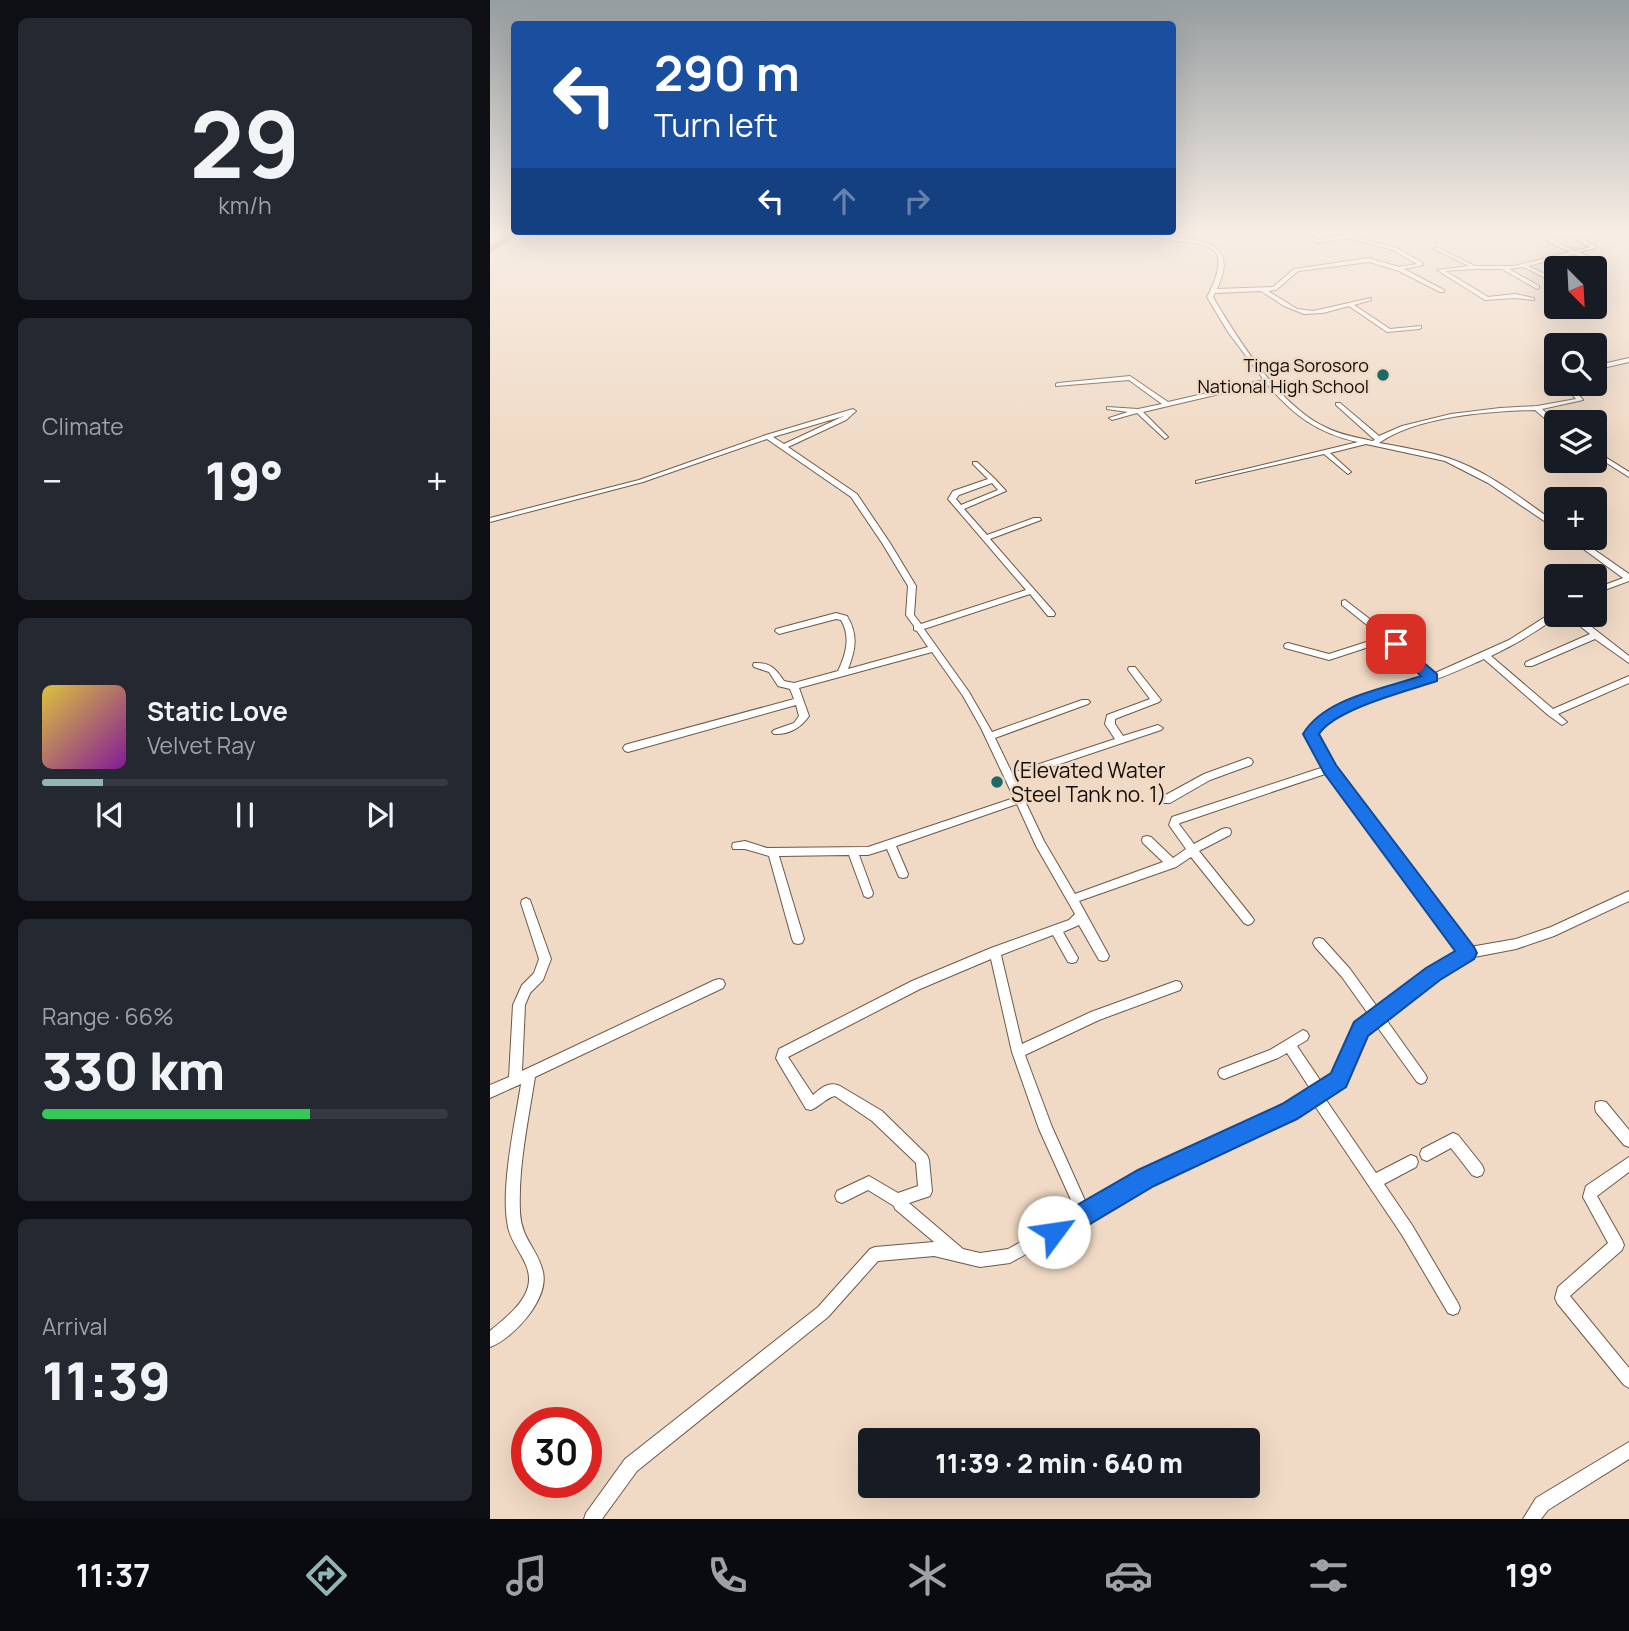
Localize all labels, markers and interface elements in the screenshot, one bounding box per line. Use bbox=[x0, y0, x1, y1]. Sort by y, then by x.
text: 290 m bbox=[654, 39, 800, 106]
icon: left bbox=[539, 49, 630, 140]
text: 29 bbox=[190, 81, 300, 205]
text: Turn left bbox=[654, 103, 778, 147]
icon: left bbox=[752, 182, 790, 220]
icon: ahead bbox=[825, 182, 863, 220]
icon: right bbox=[898, 182, 936, 220]
text: km/h bbox=[218, 189, 272, 221]
north arrow bbox=[1544, 256, 1606, 318]
map controls bbox=[1544, 256, 1607, 627]
button: search bbox=[1544, 333, 1607, 396]
place label: Tinga Sorosoro National High School bbox=[1197, 353, 1369, 398]
marker: Tinga Sorosoro National High School bbox=[1375, 367, 1391, 383]
text: Climate bbox=[42, 410, 124, 442]
button: layers bbox=[1544, 410, 1607, 473]
text: 19° bbox=[205, 445, 284, 516]
text: − bbox=[42, 454, 63, 506]
text: + bbox=[426, 454, 448, 506]
button: + bbox=[1544, 487, 1607, 550]
button: − bbox=[1544, 564, 1607, 627]
pin bbox=[1366, 614, 1426, 674]
icon: arrive bbox=[1377, 625, 1415, 663]
text: Static Love bbox=[147, 693, 288, 729]
text: Velvet Ray bbox=[147, 729, 256, 761]
place label: (Elevated Water Steel Tank no. 1) bbox=[1011, 756, 1166, 808]
marker: (Elevated Water Steel Tank no. 1) bbox=[989, 774, 1005, 790]
icon: previous bbox=[91, 796, 129, 834]
icon: pause bbox=[226, 796, 264, 834]
icon: next bbox=[361, 796, 399, 834]
text: Range · 66% bbox=[42, 1000, 174, 1032]
text: 330 km bbox=[42, 1035, 225, 1106]
position arrow bbox=[1017, 1195, 1091, 1269]
text: Arrival bbox=[42, 1310, 108, 1342]
text: 11:39 bbox=[42, 1345, 171, 1416]
speed limit sign: 30 bbox=[511, 1407, 602, 1498]
text: 11:39 · 2 min · 640 m bbox=[935, 1445, 1183, 1481]
icon: directions bbox=[302, 1551, 351, 1600]
icon: music bbox=[502, 1551, 551, 1600]
icon: phone bbox=[703, 1551, 752, 1600]
icon: climate bbox=[903, 1551, 952, 1600]
icon: car bbox=[1104, 1551, 1153, 1600]
icon: filters bbox=[1304, 1551, 1353, 1600]
text: 11:37 bbox=[76, 1553, 150, 1597]
text: 19° bbox=[1505, 1553, 1553, 1597]

